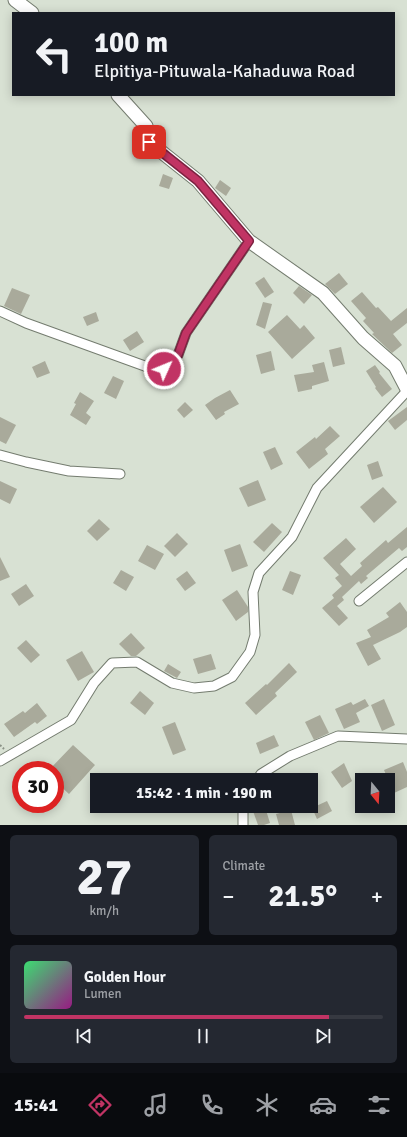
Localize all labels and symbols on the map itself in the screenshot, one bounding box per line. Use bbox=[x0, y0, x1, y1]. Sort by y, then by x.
pin bbox=[132, 125, 166, 159]
position arrow bbox=[143, 348, 185, 390]
speed limit sign: 30 bbox=[12, 761, 64, 813]
north arrow bbox=[355, 773, 395, 813]

